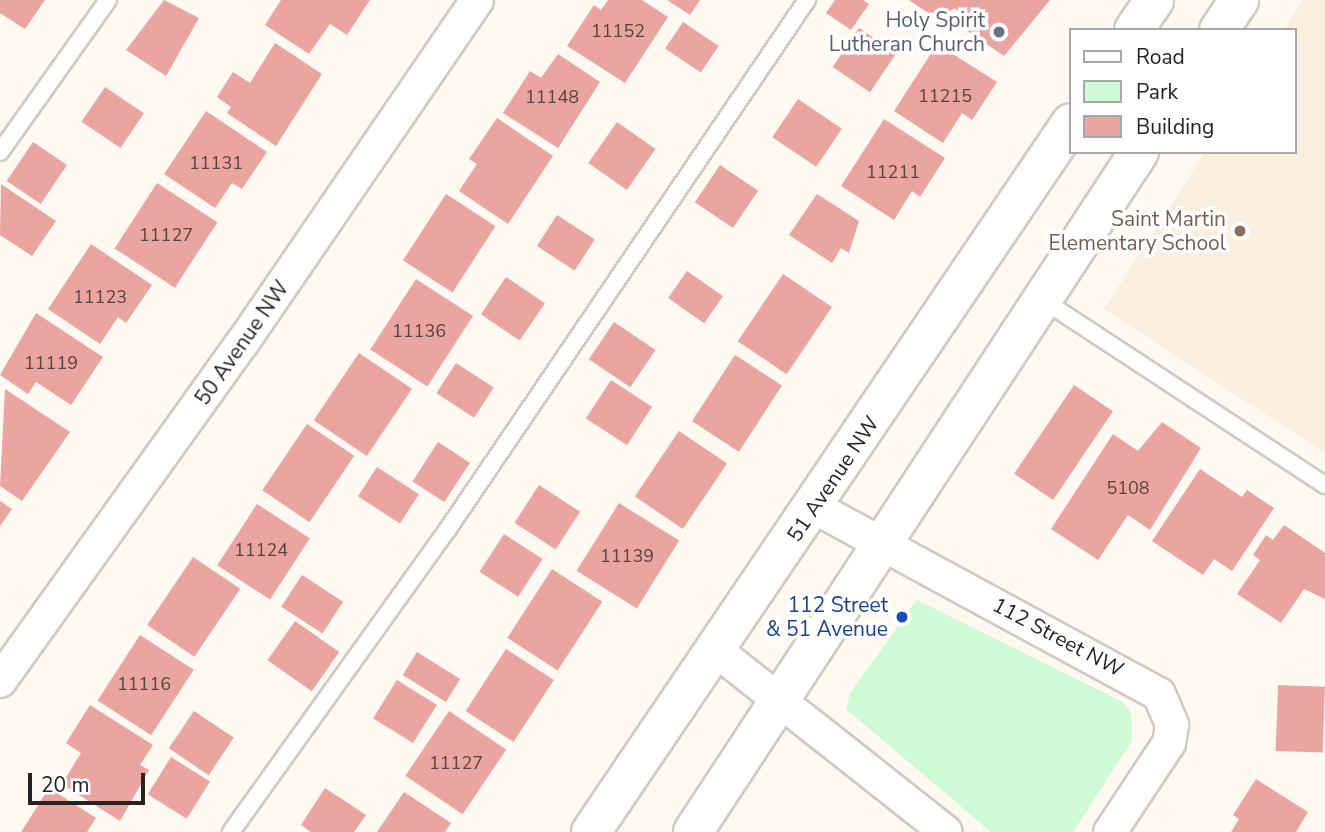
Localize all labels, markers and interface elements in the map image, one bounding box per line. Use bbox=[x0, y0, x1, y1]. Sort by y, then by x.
place label: Holy Spirit Lutheran Church bbox=[829, 7, 985, 57]
house number: 11152 bbox=[591, 20, 645, 42]
marker: Holy Spirit Lutheran Church bbox=[991, 24, 1007, 40]
legend bbox=[1070, 28, 1297, 154]
text: Road bbox=[1136, 43, 1185, 71]
text: Park bbox=[1136, 78, 1178, 106]
house number: 11215 bbox=[918, 85, 972, 107]
house number: 11148 bbox=[525, 86, 579, 108]
text: Building bbox=[1136, 113, 1214, 141]
house number: 11131 bbox=[189, 152, 243, 174]
house number: 11211 bbox=[866, 161, 920, 183]
place label: Saint Martin Elementary School bbox=[1048, 206, 1226, 256]
marker: Saint Martin Elementary School bbox=[1232, 223, 1248, 239]
house number: 11127 bbox=[139, 224, 193, 246]
street label: 50 Avenue NW bbox=[190, 276, 294, 410]
house number: 11123 bbox=[73, 286, 127, 308]
house number: 11136 bbox=[392, 320, 446, 342]
house number: 11119 bbox=[24, 352, 78, 374]
street label: 51 Avenue NW bbox=[782, 411, 884, 547]
house number: 5108 bbox=[1106, 477, 1150, 499]
house number: 11124 bbox=[234, 539, 288, 561]
house number: 11139 bbox=[600, 545, 654, 567]
place label: 112 Street & 51 Avenue bbox=[766, 592, 888, 642]
street label: 112 Street NW bbox=[988, 592, 1128, 682]
marker: 112 Street & 51 Avenue bbox=[894, 609, 910, 625]
house number: 11116 bbox=[117, 673, 171, 695]
house number: 11127 bbox=[429, 752, 483, 774]
scale bar bbox=[32, 758, 149, 802]
text: 20 m bbox=[41, 771, 90, 799]

